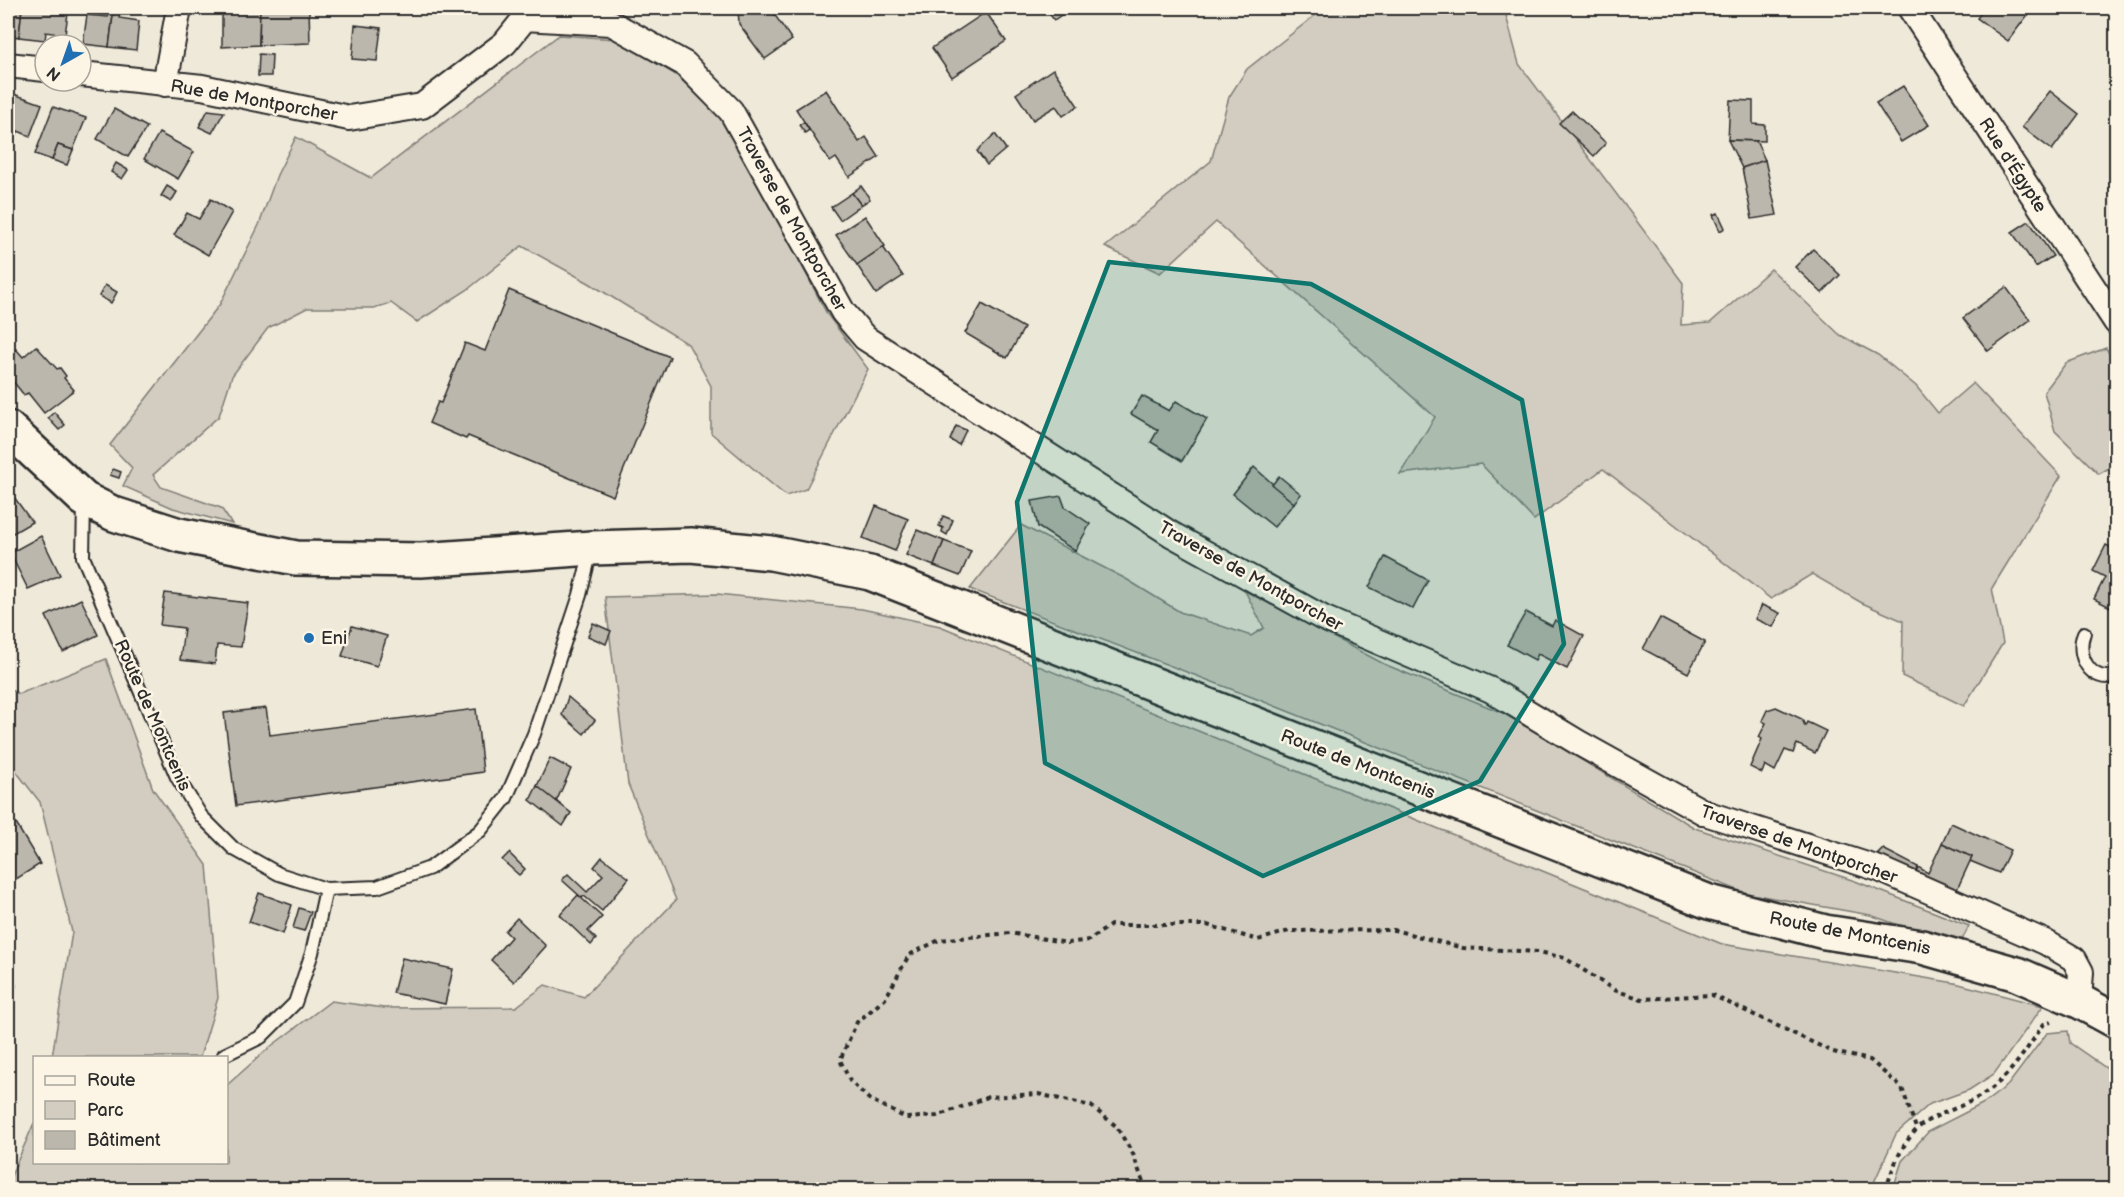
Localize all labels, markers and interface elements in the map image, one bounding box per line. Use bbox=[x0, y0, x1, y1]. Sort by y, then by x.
north arrow bbox=[33, 33, 93, 93]
text: N bbox=[44, 62, 65, 84]
street label: Rue de Montporcher bbox=[169, 75, 340, 126]
street label: Rue d'Égypte bbox=[1974, 113, 2053, 217]
street label: Traverse de Montporcher bbox=[732, 124, 851, 315]
street label: Traverse de Montporcher bbox=[1155, 517, 1347, 636]
place label: Eni bbox=[321, 628, 347, 649]
marker: Eni bbox=[302, 631, 316, 645]
street label: Route de Montcenis bbox=[110, 636, 195, 794]
street label: Route de Montcenis bbox=[1278, 725, 1438, 804]
street label: Traverse de Montporcher bbox=[1698, 801, 1901, 888]
street label: Route de Montcenis bbox=[1768, 908, 1932, 959]
legend bbox=[33, 1056, 228, 1164]
text: Route bbox=[87, 1070, 136, 1091]
text: Parc bbox=[87, 1100, 124, 1121]
text: Bâtiment bbox=[87, 1130, 161, 1151]

